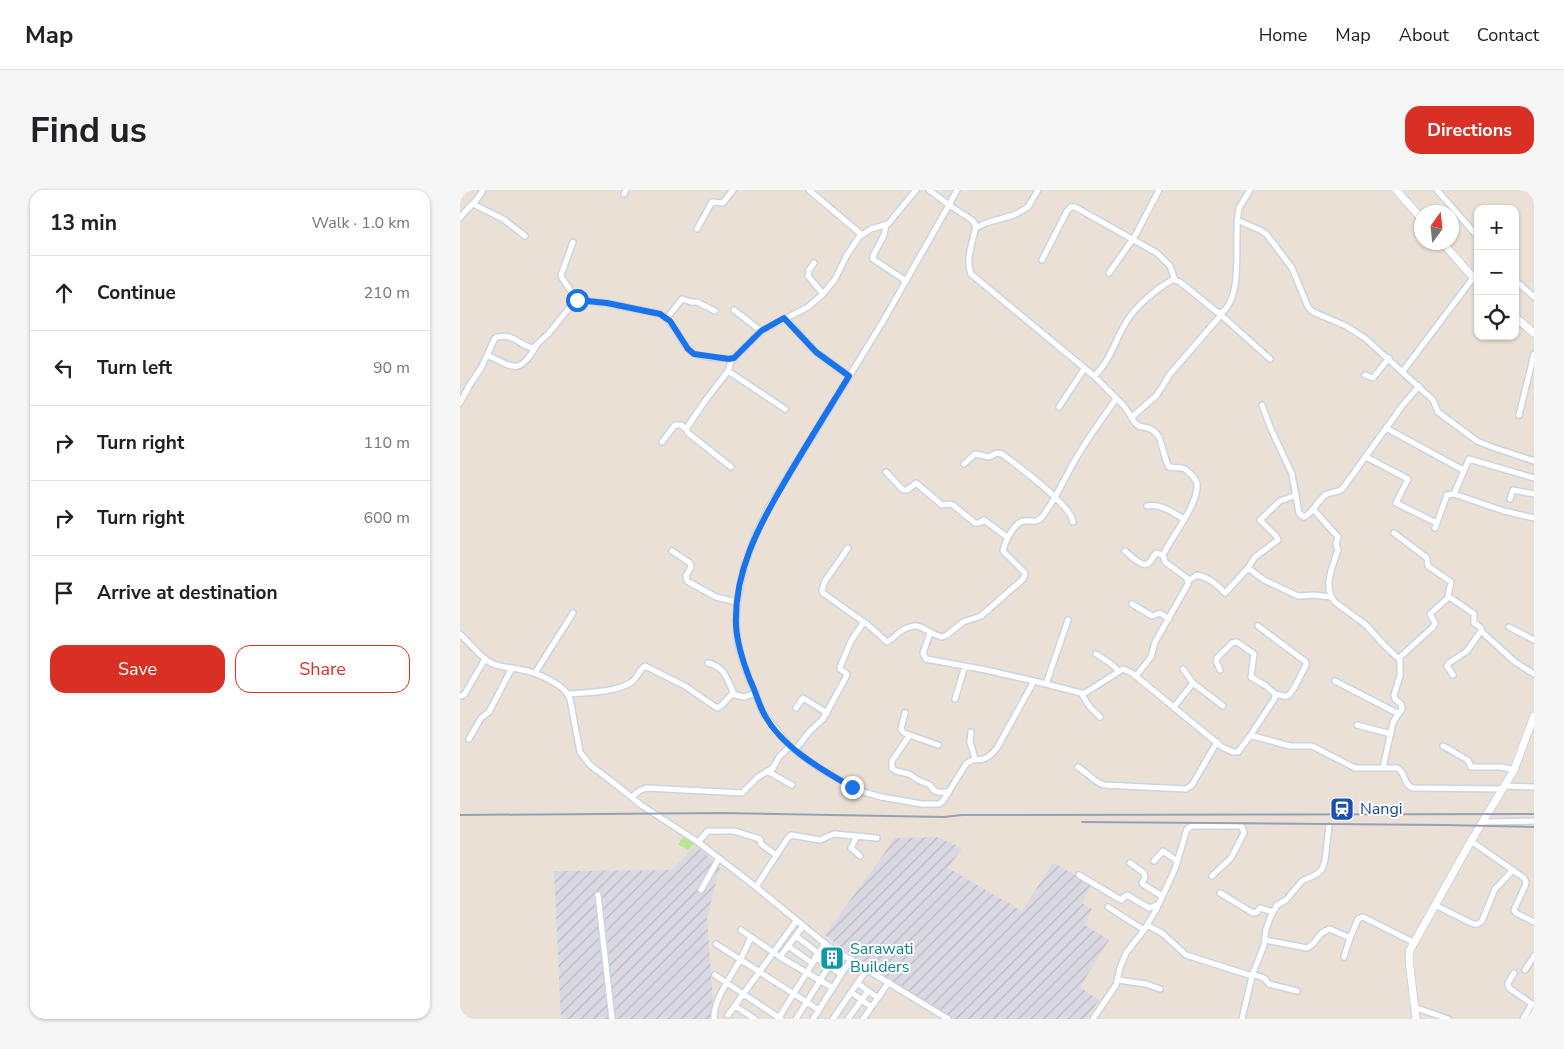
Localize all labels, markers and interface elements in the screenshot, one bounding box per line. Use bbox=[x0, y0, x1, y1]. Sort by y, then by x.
text: Map bbox=[25, 19, 73, 51]
text: Home bbox=[1259, 23, 1307, 47]
text: Map bbox=[1335, 23, 1371, 47]
text: About bbox=[1399, 23, 1449, 47]
text: Contact bbox=[1477, 23, 1539, 47]
button: Directions bbox=[1405, 106, 1534, 154]
text: Find us bbox=[30, 107, 147, 154]
north arrow bbox=[1414, 205, 1459, 250]
map controls bbox=[1474, 205, 1519, 340]
button: + bbox=[1474, 205, 1519, 250]
text: 13 min bbox=[50, 209, 117, 237]
text: Walk · 1.0 km bbox=[312, 212, 410, 234]
button: − bbox=[1474, 250, 1519, 295]
icon: ahead bbox=[50, 279, 78, 307]
text: Continue bbox=[97, 280, 176, 306]
text: 210 m bbox=[363, 282, 410, 304]
route start bbox=[566, 289, 589, 312]
button: locate bbox=[1474, 295, 1519, 340]
icon: left bbox=[50, 354, 78, 382]
text: Turn left bbox=[97, 355, 172, 381]
text: 90 m bbox=[373, 357, 410, 379]
icon: right bbox=[50, 429, 78, 457]
text: Turn right bbox=[97, 430, 184, 456]
text: 110 m bbox=[363, 432, 410, 454]
icon: right bbox=[50, 504, 78, 532]
text: Turn right bbox=[97, 505, 184, 531]
text: 600 m bbox=[363, 507, 410, 529]
icon: arrive bbox=[50, 579, 78, 607]
text: Arrive at destination bbox=[97, 580, 278, 606]
button: Save bbox=[50, 645, 225, 693]
button: Share bbox=[235, 645, 410, 693]
route end bbox=[841, 776, 864, 799]
station icon: Nangi bbox=[1329, 796, 1355, 822]
place label: Nangi bbox=[1360, 798, 1403, 820]
place label: Sarawati Builders bbox=[850, 938, 913, 978]
building icon: Sarawati Builders bbox=[819, 945, 845, 971]

